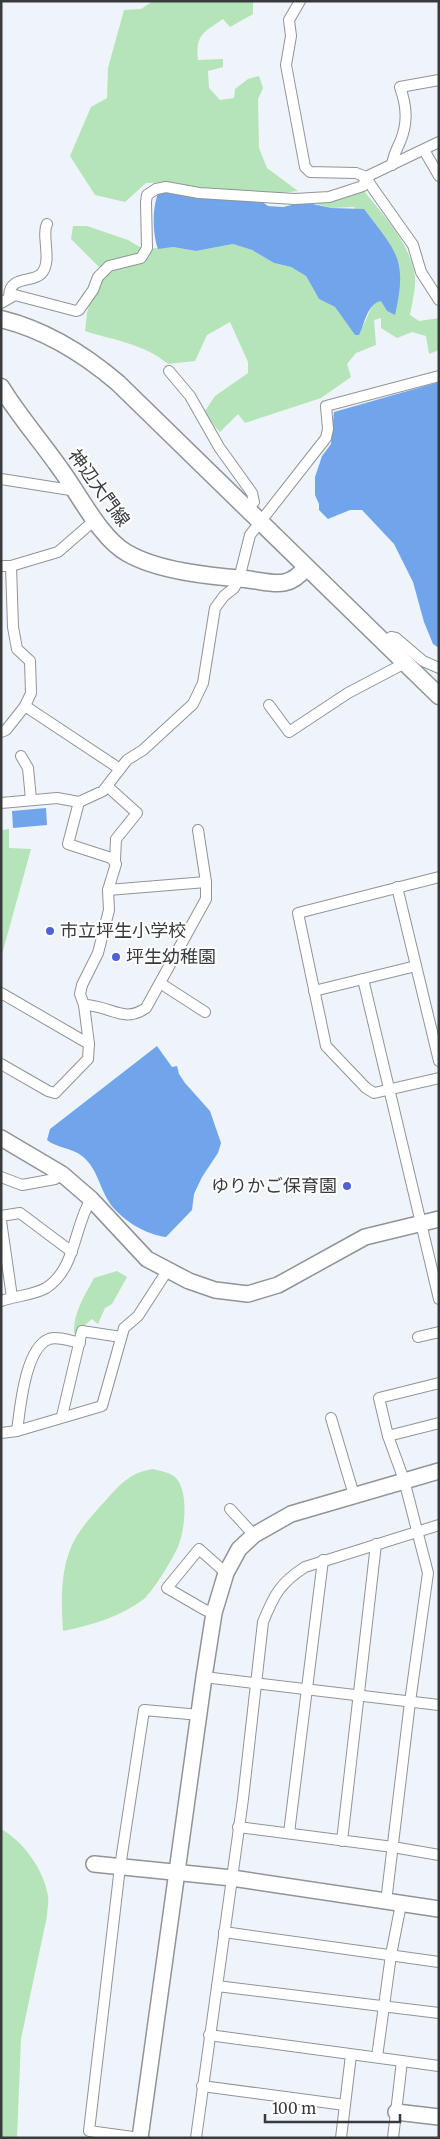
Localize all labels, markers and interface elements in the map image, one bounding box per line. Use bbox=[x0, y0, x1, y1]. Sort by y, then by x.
street label: 神辺大門線 bbox=[64, 445, 135, 531]
place label: 市立坪生小学校 bbox=[60, 919, 186, 942]
marker: 市立坪生小学校 bbox=[44, 925, 56, 937]
place label: 坪生幼稚園 bbox=[126, 945, 216, 968]
marker: 坪生幼稚園 bbox=[110, 951, 122, 963]
place label: ゆりかご保育園 bbox=[211, 1174, 337, 1197]
marker: ゆりかご保育園 bbox=[341, 1180, 353, 1192]
scale bar bbox=[265, 2092, 400, 2124]
text: 100 m bbox=[272, 2099, 316, 2118]

